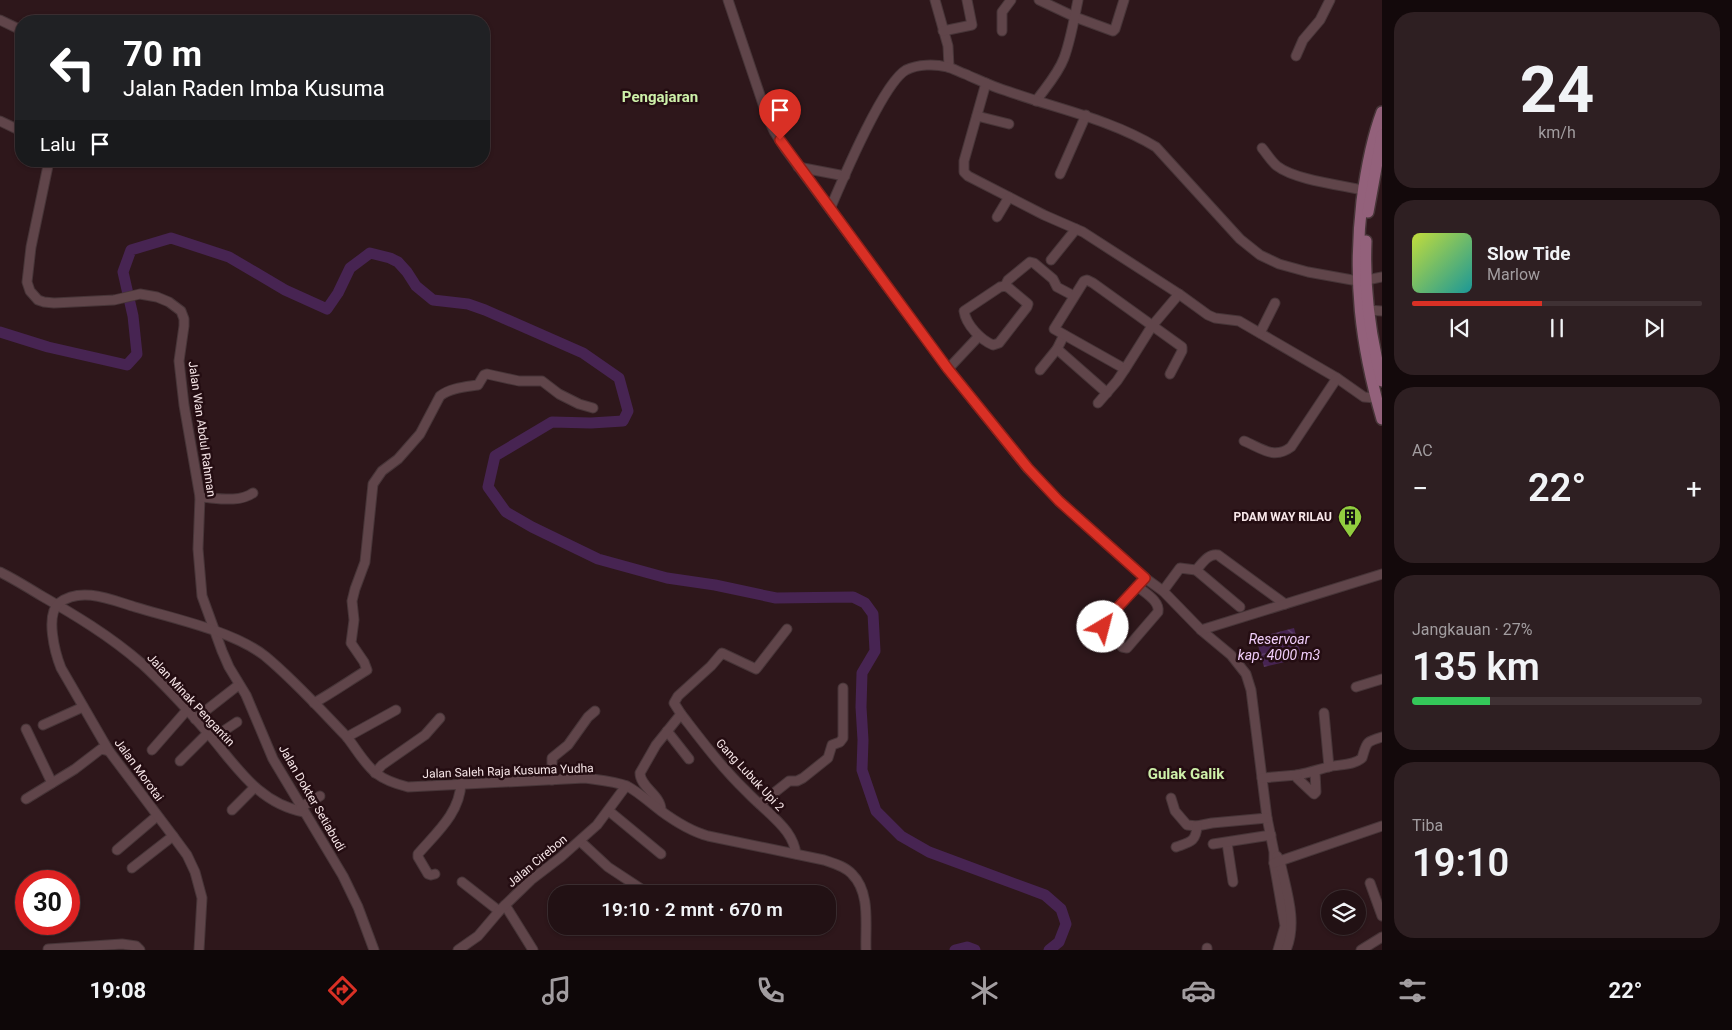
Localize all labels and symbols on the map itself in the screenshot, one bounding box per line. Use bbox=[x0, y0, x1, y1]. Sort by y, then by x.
district label: Pengajaran bbox=[622, 88, 698, 106]
pin bbox=[759, 89, 801, 140]
street label: Jalan Wan Abdul Rahman bbox=[186, 360, 218, 498]
building icon: PDAM WAY RILAU bbox=[1337, 504, 1363, 538]
place label: PDAM WAY RILAU bbox=[1233, 510, 1332, 524]
position arrow bbox=[1076, 600, 1128, 652]
water label: Reservoar kap. 4000 m3 bbox=[1238, 631, 1321, 663]
street label: Jalan Minak Pengantin bbox=[144, 651, 238, 749]
street label: Jalan Morotai bbox=[112, 736, 166, 804]
street label: Gang Lubuk Upi 2 bbox=[713, 736, 787, 814]
street label: Jalan Dokter Setiabudi bbox=[276, 742, 348, 854]
street label: Jalan Saleh Raja Kusuma Yudha bbox=[422, 761, 594, 781]
district label: Gulak Galik bbox=[1148, 765, 1225, 783]
street label: Jalan Cirebon bbox=[504, 832, 570, 890]
speed limit sign: 30 bbox=[15, 870, 80, 935]

